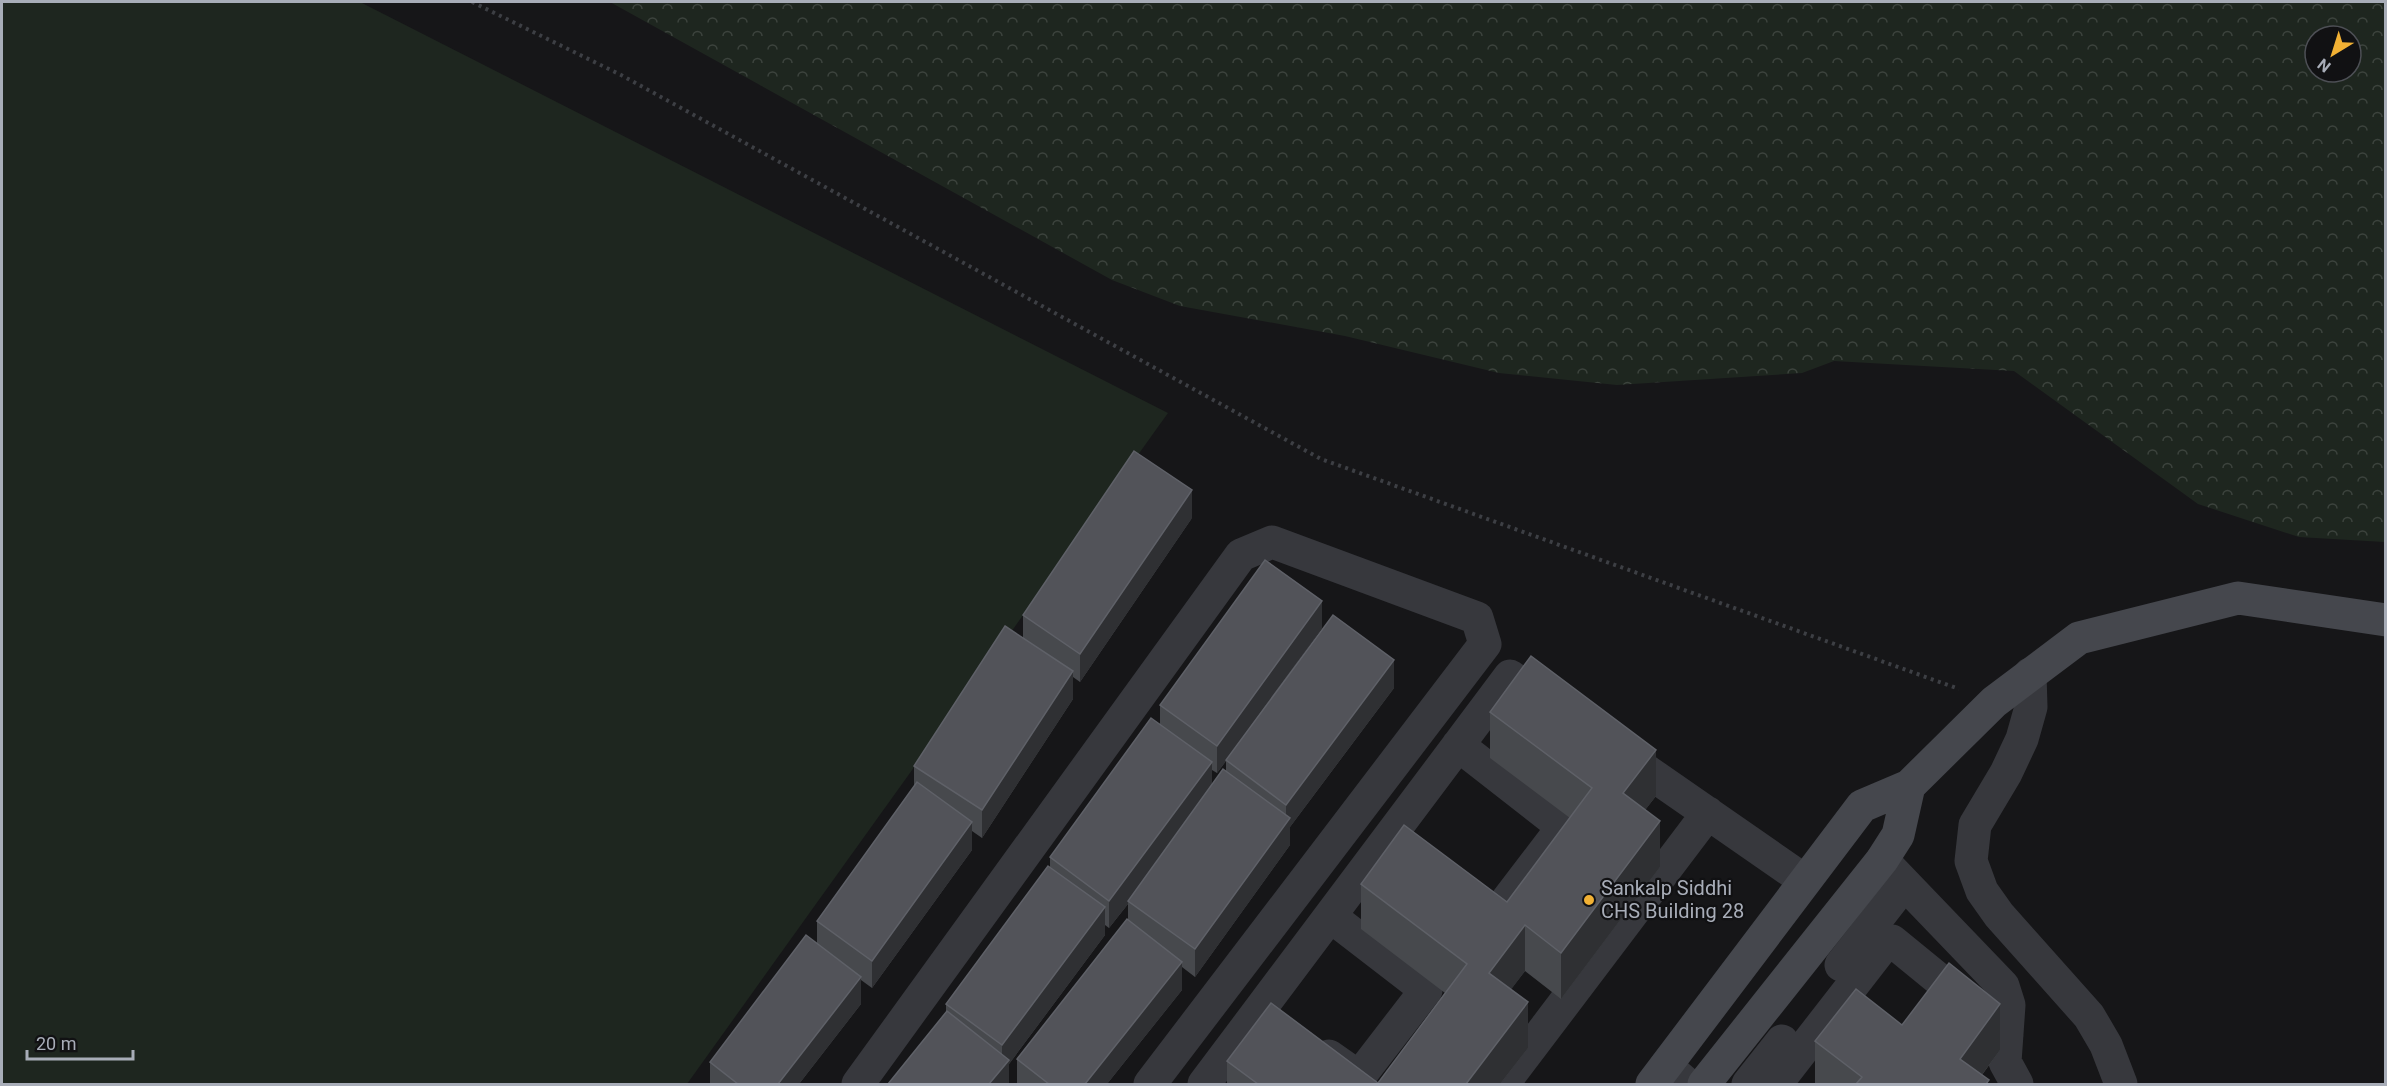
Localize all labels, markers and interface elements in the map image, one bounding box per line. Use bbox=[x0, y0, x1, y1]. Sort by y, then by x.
north arrow bbox=[2303, 24, 2363, 84]
text: N bbox=[2314, 54, 2334, 76]
place label: Sankalp Siddhi CHS Building 28 bbox=[1601, 876, 1744, 923]
marker: Sankalp Siddhi CHS Building 28 bbox=[1582, 893, 1596, 907]
scale bar bbox=[27, 1023, 134, 1061]
text: 20 m bbox=[36, 1033, 76, 1054]

